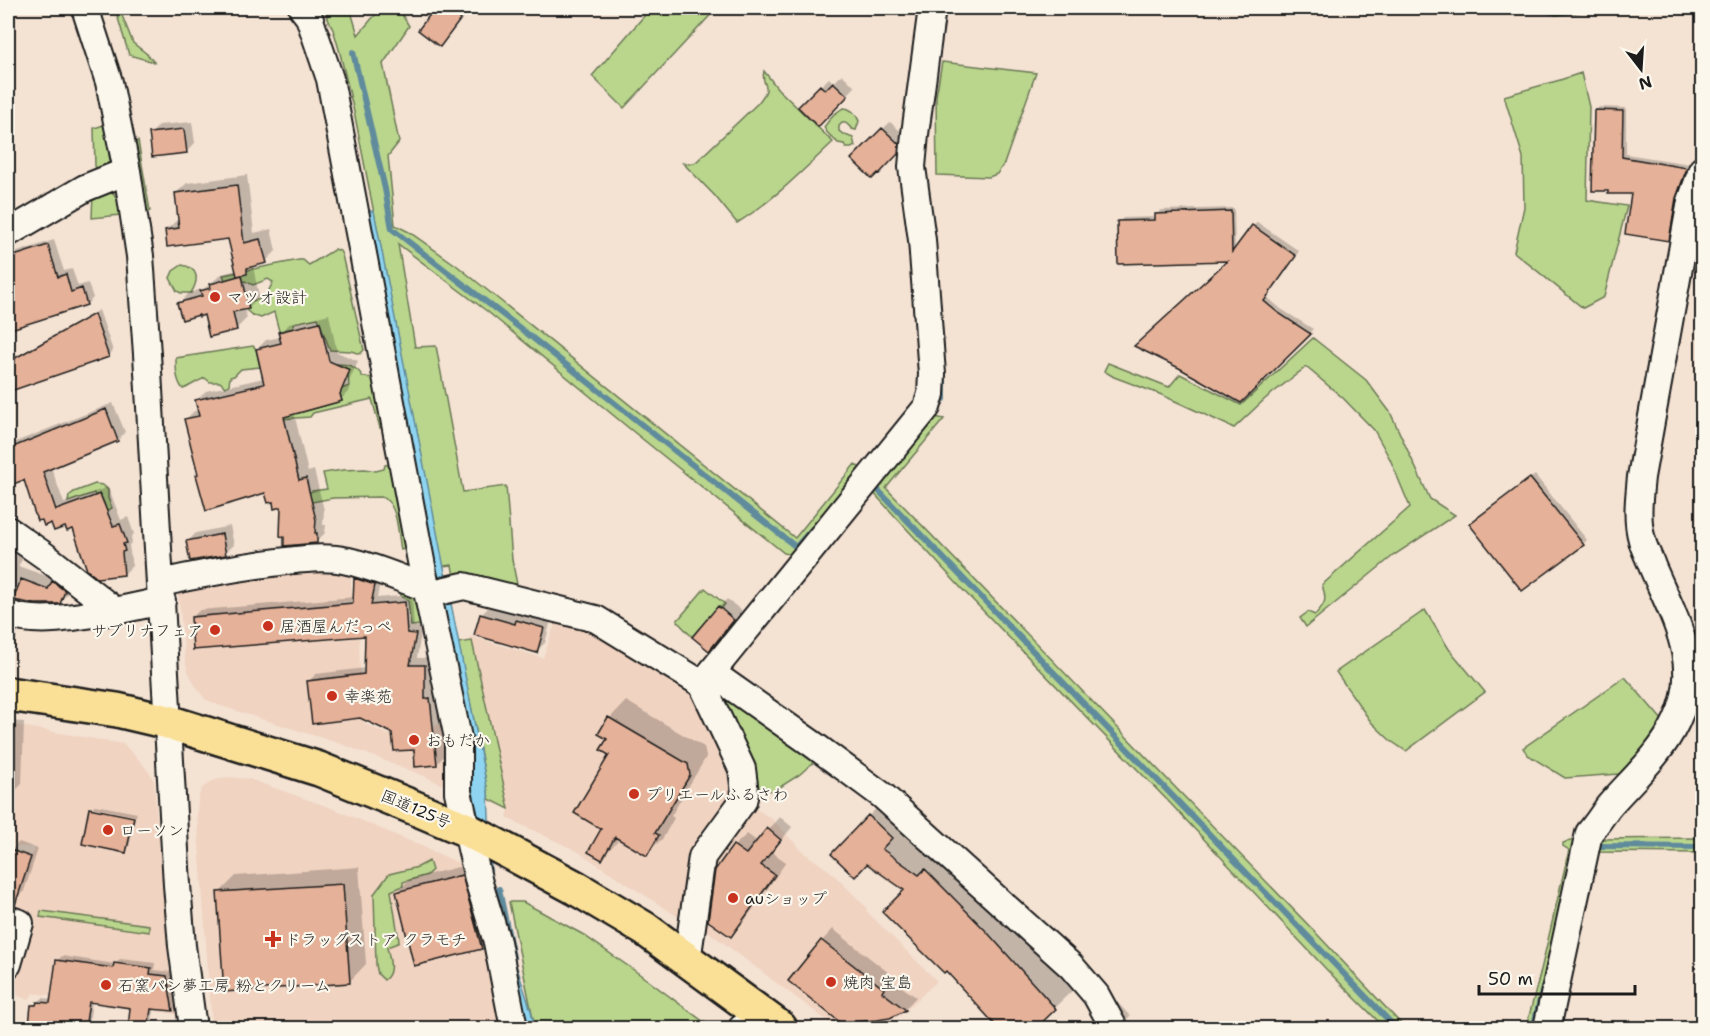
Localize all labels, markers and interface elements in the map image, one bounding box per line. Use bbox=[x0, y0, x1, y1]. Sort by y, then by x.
north arrow bbox=[1611, 39, 1671, 99]
text: N bbox=[1636, 71, 1654, 95]
place label: マツオ設計 bbox=[227, 287, 307, 308]
marker: マツオ設計 bbox=[208, 290, 222, 304]
place label: 居酒屋んだっぺ bbox=[280, 616, 392, 637]
marker: 居酒屋んだっぺ bbox=[261, 619, 275, 633]
place label: サブリナフェア bbox=[91, 620, 203, 641]
marker: サブリナフェア bbox=[208, 623, 222, 637]
place label: 幸楽苑 bbox=[344, 686, 392, 707]
marker: 幸楽苑 bbox=[325, 689, 339, 703]
place label: おもだか bbox=[426, 730, 490, 751]
marker: おもだか bbox=[407, 733, 421, 747]
place label: プリエールふるさわ bbox=[646, 784, 788, 805]
street label: 国道125号 bbox=[378, 785, 454, 833]
marker: プリエールふるさわ bbox=[627, 787, 641, 801]
place label: ローソン bbox=[120, 820, 184, 841]
marker: ローソン bbox=[101, 823, 115, 837]
place label: auショップ bbox=[745, 888, 827, 909]
marker: auショップ bbox=[726, 891, 740, 905]
place label: ドラッグストア クラモチ bbox=[285, 929, 467, 950]
marker: ドラッグストア クラモチ bbox=[266, 932, 280, 946]
scale bar bbox=[1479, 958, 1635, 996]
text: 50 m bbox=[1488, 967, 1533, 991]
place label: 焼肉 宝島 bbox=[843, 972, 912, 993]
place label: 石窯パン夢工房 粉とクリーム bbox=[118, 975, 331, 996]
marker: 焼肉 宝島 bbox=[824, 975, 838, 989]
marker: 石窯パン夢工房 粉とクリーム bbox=[99, 978, 113, 992]

